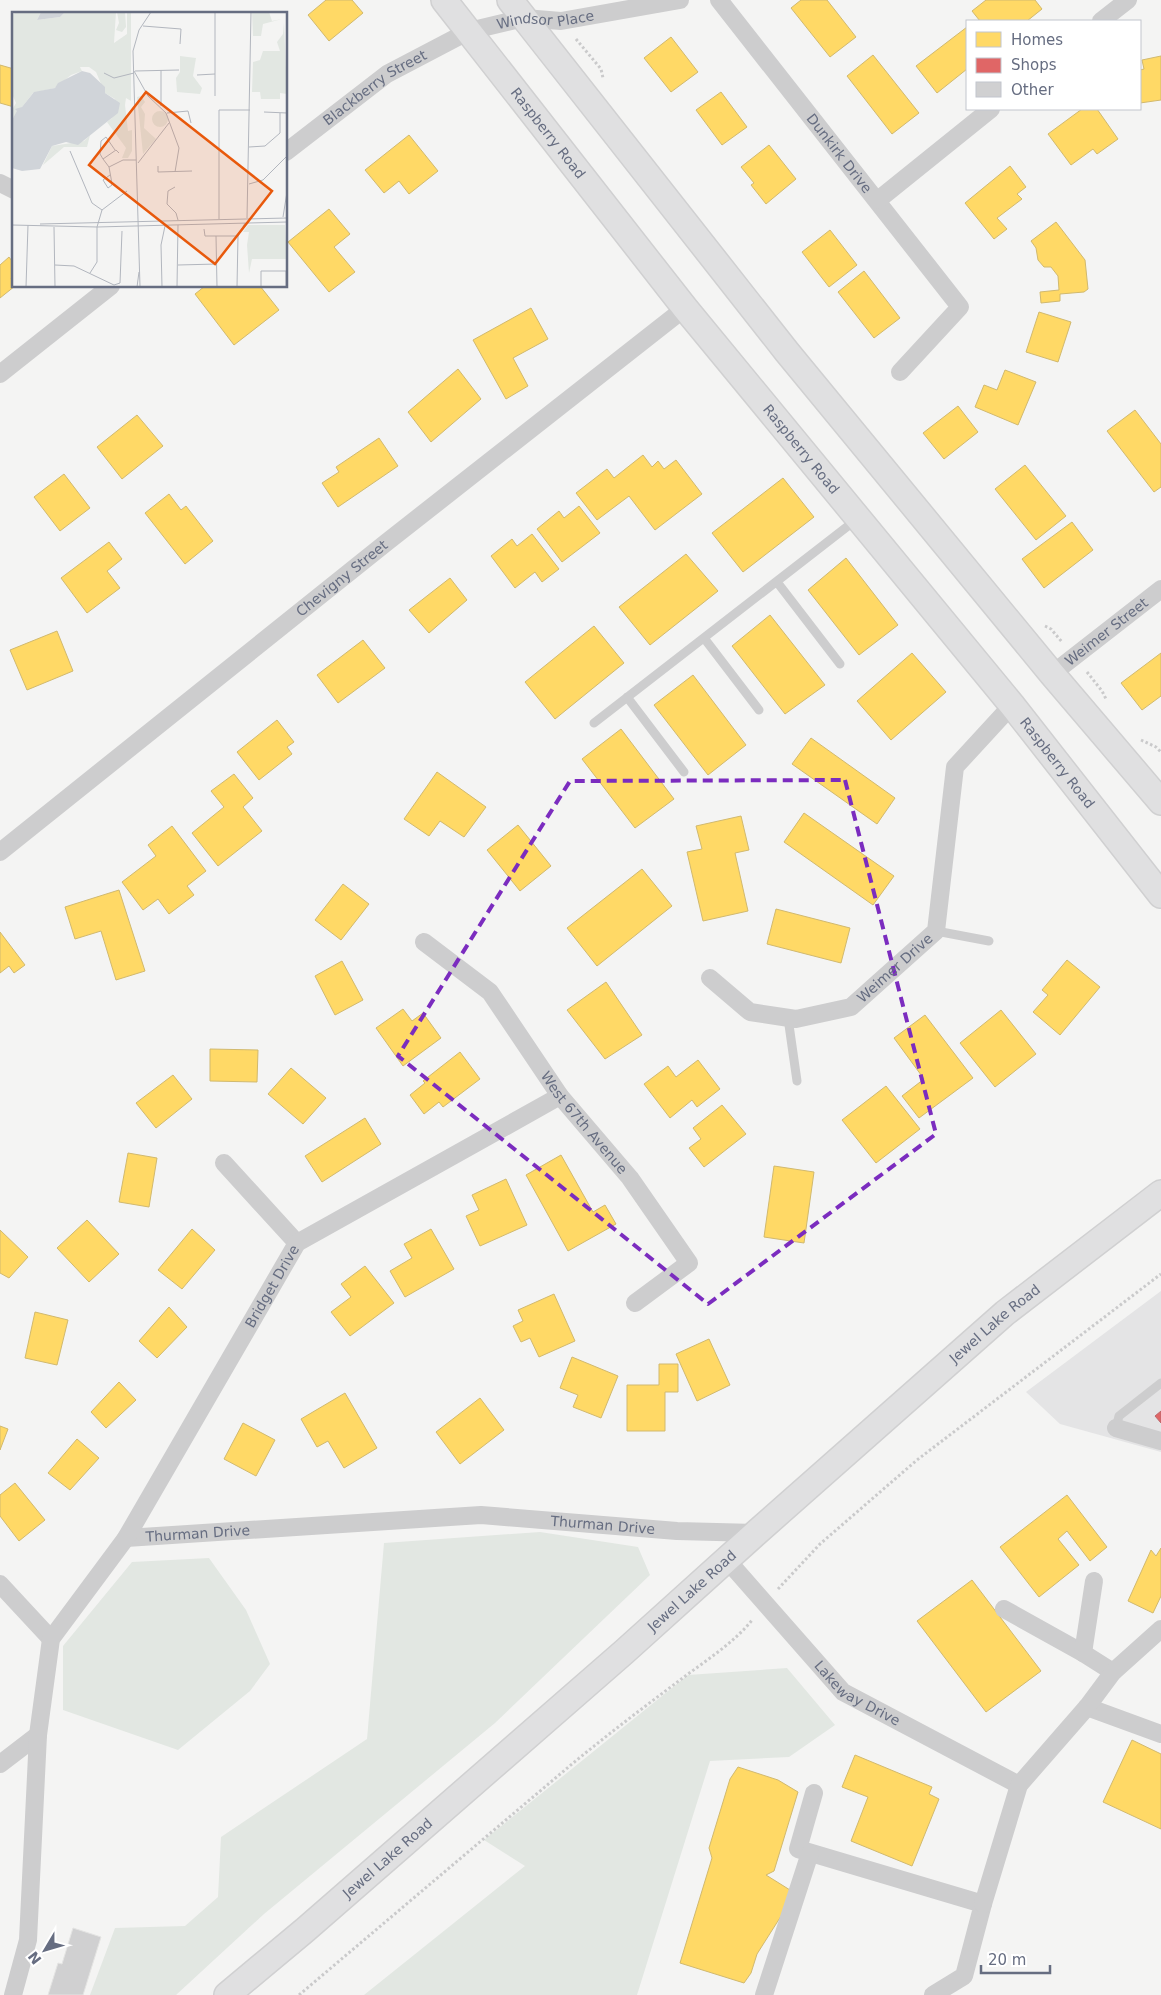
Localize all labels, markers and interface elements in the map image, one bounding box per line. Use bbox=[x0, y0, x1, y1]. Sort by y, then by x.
street label: Windsor Place bbox=[495, 7, 595, 32]
inset map bbox=[12, 12, 288, 288]
legend bbox=[966, 20, 1141, 110]
text: Homes bbox=[1011, 31, 1063, 49]
street label: Blackberry Street bbox=[320, 47, 430, 128]
text: Shops bbox=[1011, 56, 1057, 74]
text: Other bbox=[1011, 81, 1054, 99]
street label: Raspberry Road bbox=[508, 84, 589, 182]
street label: Dunkirk Drive bbox=[803, 111, 875, 196]
street label: Raspberry Road bbox=[760, 401, 843, 497]
street label: Chevigny Street bbox=[293, 536, 391, 620]
street label: Weimer Street bbox=[1062, 594, 1151, 669]
street label: Raspberry Road bbox=[1017, 714, 1098, 811]
street label: Weimer Drive bbox=[854, 930, 936, 1006]
street label: West 67th Avenue bbox=[538, 1068, 631, 1177]
street label: Bridget Drive bbox=[242, 1242, 302, 1330]
street label: Jewel Lake Road bbox=[945, 1281, 1043, 1367]
street label: Thurman Drive bbox=[549, 1513, 656, 1537]
street label: Thurman Drive bbox=[144, 1522, 251, 1545]
street label: Jewel Lake Road bbox=[644, 1547, 739, 1635]
street label: Lakeway Drive bbox=[811, 1657, 903, 1729]
street label: Jewel Lake Road bbox=[339, 1815, 436, 1902]
north arrow bbox=[20, 1925, 70, 1975]
scale bar bbox=[981, 1942, 1050, 1974]
text: N bbox=[25, 1948, 45, 1968]
text: 20 m bbox=[988, 1951, 1026, 1969]

